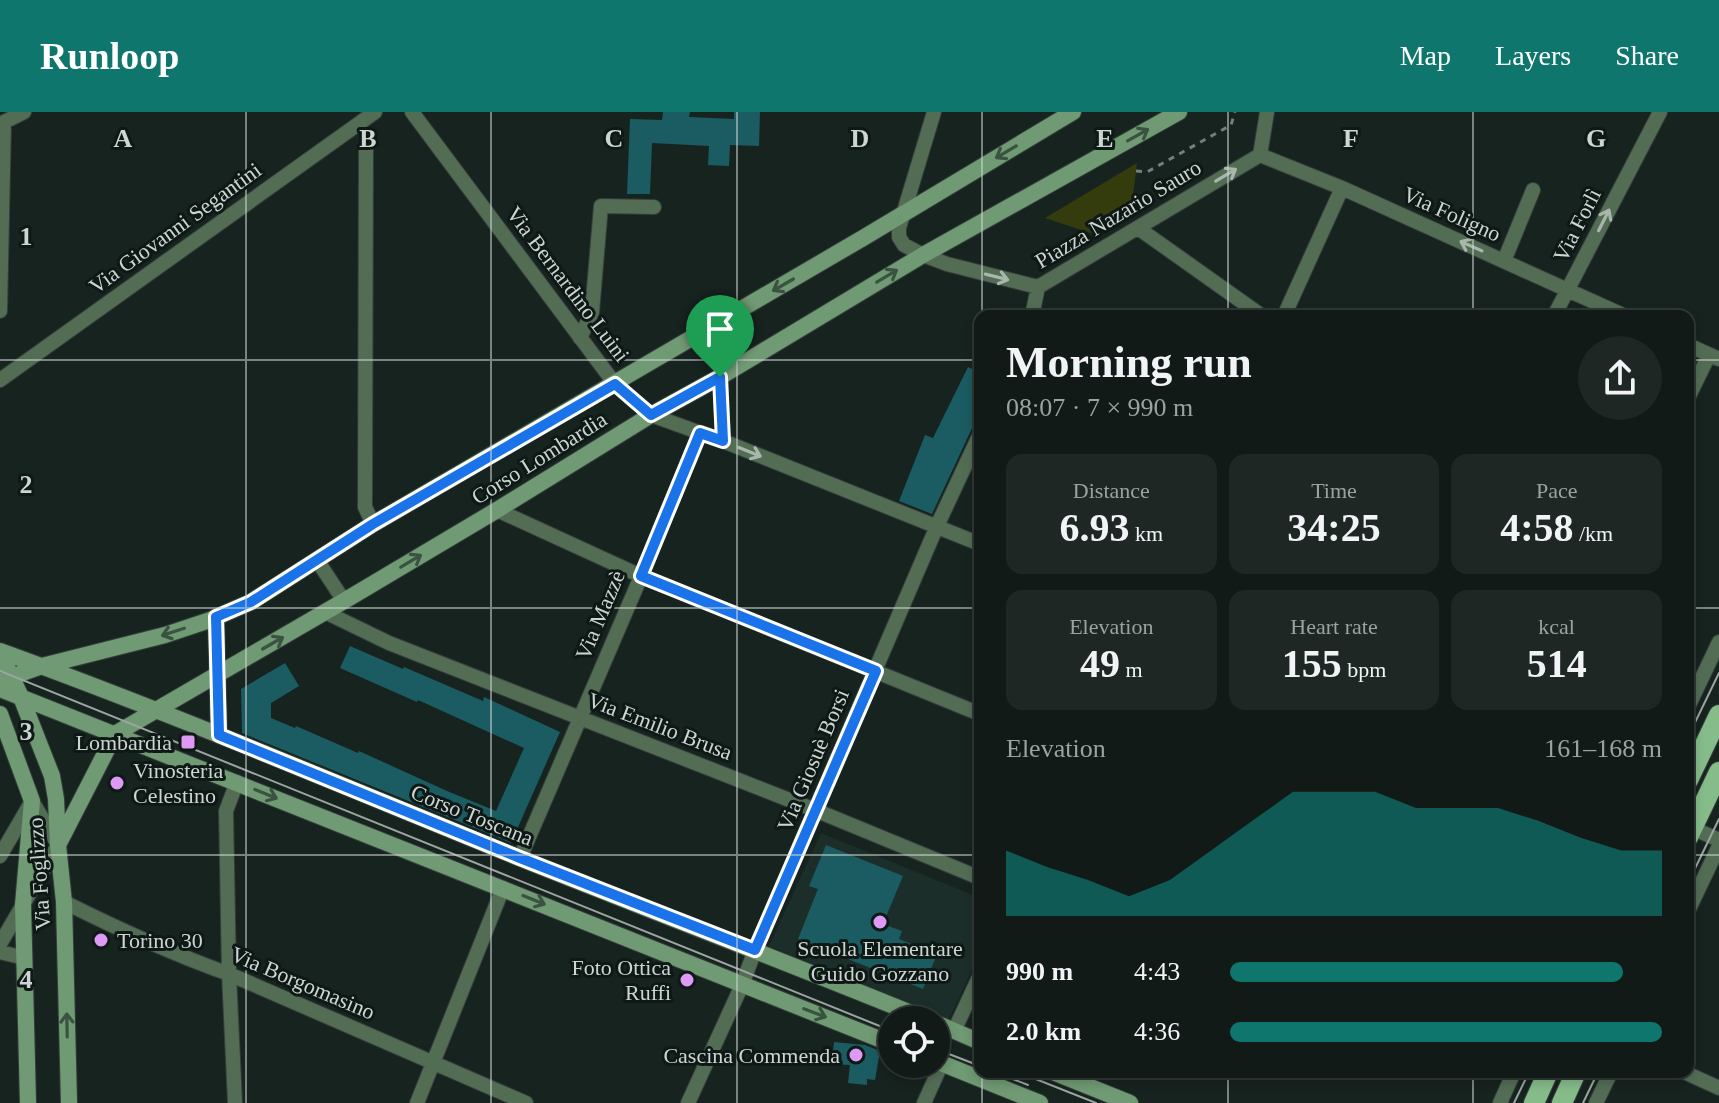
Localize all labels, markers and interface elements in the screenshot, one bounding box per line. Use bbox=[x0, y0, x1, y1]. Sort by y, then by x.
text: Runloop bbox=[40, 35, 179, 77]
text: Map bbox=[1400, 40, 1451, 71]
text: Layers bbox=[1495, 40, 1571, 71]
text: Share bbox=[1615, 40, 1679, 71]
text: A bbox=[114, 124, 133, 153]
text: B bbox=[359, 124, 377, 153]
text: C bbox=[605, 124, 623, 153]
text: D bbox=[851, 124, 869, 153]
text: E bbox=[1096, 124, 1114, 153]
text: F bbox=[1343, 124, 1359, 153]
text: G bbox=[1586, 124, 1606, 153]
one-way arrow bbox=[1126, 127, 1149, 143]
one-way arrow bbox=[995, 144, 1018, 160]
street label: Piazza Nazario Sauro bbox=[1030, 155, 1206, 273]
street label: Via Giovanni Segantini bbox=[84, 157, 266, 299]
one-way arrow bbox=[1214, 167, 1237, 183]
street label: Via Foligno bbox=[1399, 181, 1505, 247]
street label: Via Forlì bbox=[1548, 184, 1606, 266]
street label: Via Bernardino Luini bbox=[501, 201, 635, 367]
one-way arrow bbox=[1596, 209, 1612, 233]
text: 1 bbox=[20, 222, 33, 251]
one-way arrow bbox=[1460, 238, 1484, 253]
one-way arrow bbox=[875, 268, 898, 284]
one-way arrow bbox=[984, 270, 1010, 285]
one-way arrow bbox=[771, 278, 795, 293]
pin bbox=[686, 295, 754, 377]
icon: arrive bbox=[698, 307, 742, 351]
button: share bbox=[1578, 336, 1662, 420]
text: Morning run bbox=[1006, 338, 1252, 387]
text: 08:07 · 7 × 990 m bbox=[1006, 393, 1193, 422]
street label: Corso Lombardia bbox=[467, 406, 611, 510]
one-way arrow bbox=[737, 446, 762, 460]
text: 2 bbox=[20, 470, 33, 499]
text: Distance bbox=[1073, 478, 1150, 503]
text: Time bbox=[1311, 478, 1357, 503]
text: Pace bbox=[1536, 478, 1577, 503]
text: 6.93 bbox=[1060, 505, 1130, 550]
text: 34:25 bbox=[1287, 505, 1381, 550]
text: 4:58 bbox=[1500, 505, 1573, 550]
text: km bbox=[1130, 521, 1163, 546]
text: /km bbox=[1573, 521, 1613, 546]
one-way arrow bbox=[399, 553, 423, 568]
street label: Via Mazzè bbox=[570, 567, 630, 663]
text: Elevation bbox=[1069, 614, 1153, 639]
text: Heart rate bbox=[1290, 614, 1378, 639]
text: kcal bbox=[1538, 614, 1575, 639]
one-way arrow bbox=[160, 626, 185, 641]
one-way arrow bbox=[261, 635, 284, 651]
text: 49 bbox=[1080, 641, 1120, 686]
text: 155 bbox=[1282, 641, 1342, 686]
text: 514 bbox=[1527, 641, 1587, 686]
text: m bbox=[1120, 657, 1143, 682]
text: bpm bbox=[1342, 657, 1386, 682]
street label: Via Giosuè Borsi bbox=[772, 685, 854, 835]
street label: Via Emilio Brusa bbox=[584, 687, 736, 765]
text: 3 bbox=[20, 717, 33, 746]
place label: Lombardia bbox=[75, 730, 172, 755]
marker: Lombardia bbox=[179, 733, 197, 751]
text: Elevation bbox=[1006, 734, 1106, 763]
text: 161–168 m bbox=[1544, 734, 1662, 763]
place label: Vinosteria Celestino bbox=[133, 758, 224, 808]
marker: Vinosteria Celestino bbox=[108, 774, 126, 792]
street label: Corso Toscana bbox=[407, 779, 537, 851]
one-way arrow bbox=[253, 787, 278, 802]
street label: Via Foglizzo bbox=[23, 817, 55, 931]
one-way arrow bbox=[521, 894, 546, 909]
marker: Scuola Elementare Guido Gozzano bbox=[871, 913, 889, 931]
place label: Torino 30 bbox=[117, 928, 203, 953]
marker: Torino 30 bbox=[92, 931, 110, 949]
place label: Scuola Elementare Guido Gozzano bbox=[797, 936, 963, 986]
street label: Via Borgomasino bbox=[227, 941, 379, 1025]
place label: Foto Ottica Ruffi bbox=[571, 955, 671, 1005]
text: 990 m bbox=[1006, 957, 1073, 986]
text: 4:43 bbox=[1134, 957, 1180, 986]
text: 4 bbox=[20, 965, 33, 994]
marker: Foto Ottica Ruffi bbox=[678, 971, 696, 989]
map controls bbox=[878, 1006, 950, 1078]
button: locate bbox=[878, 1006, 950, 1078]
one-way arrow bbox=[802, 1007, 827, 1022]
one-way arrow bbox=[60, 1012, 75, 1039]
text: 2.0 km bbox=[1006, 1017, 1081, 1046]
text: 4:36 bbox=[1134, 1017, 1180, 1046]
place label: Cascina Commenda bbox=[663, 1043, 840, 1068]
marker: Cascina Commenda bbox=[847, 1046, 865, 1064]

